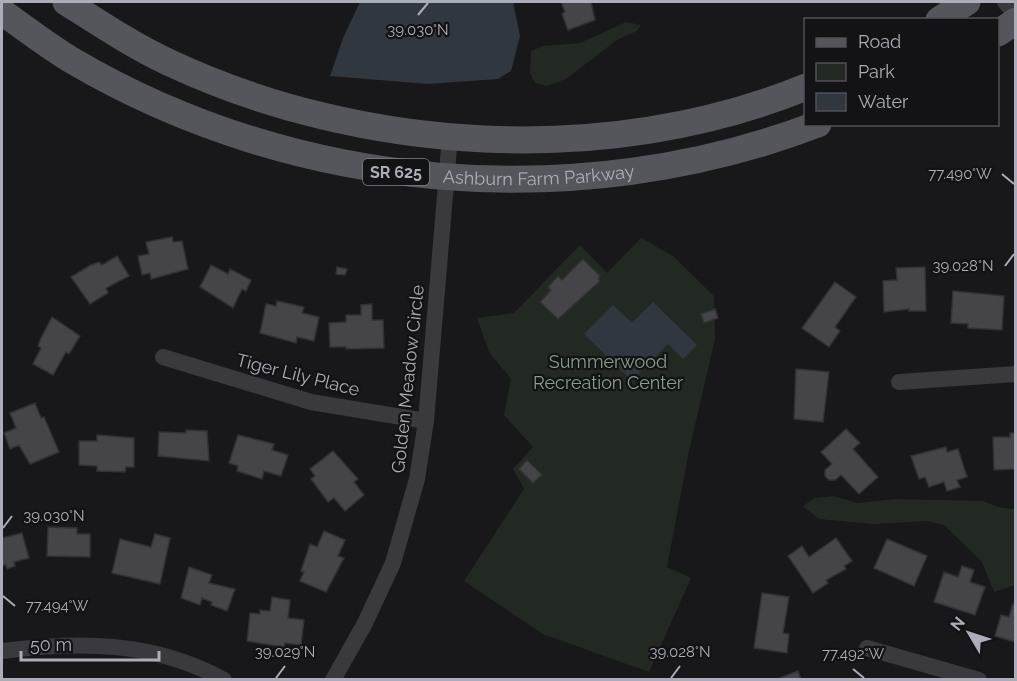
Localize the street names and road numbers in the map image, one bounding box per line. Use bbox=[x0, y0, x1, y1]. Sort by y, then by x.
road number: SR 625 bbox=[363, 159, 429, 185]
street label: Ashburn Farm Parkway bbox=[442, 160, 636, 189]
street label: Golden Meadow Circle bbox=[387, 283, 428, 474]
street label: Tiger Lily Place bbox=[234, 349, 362, 400]

